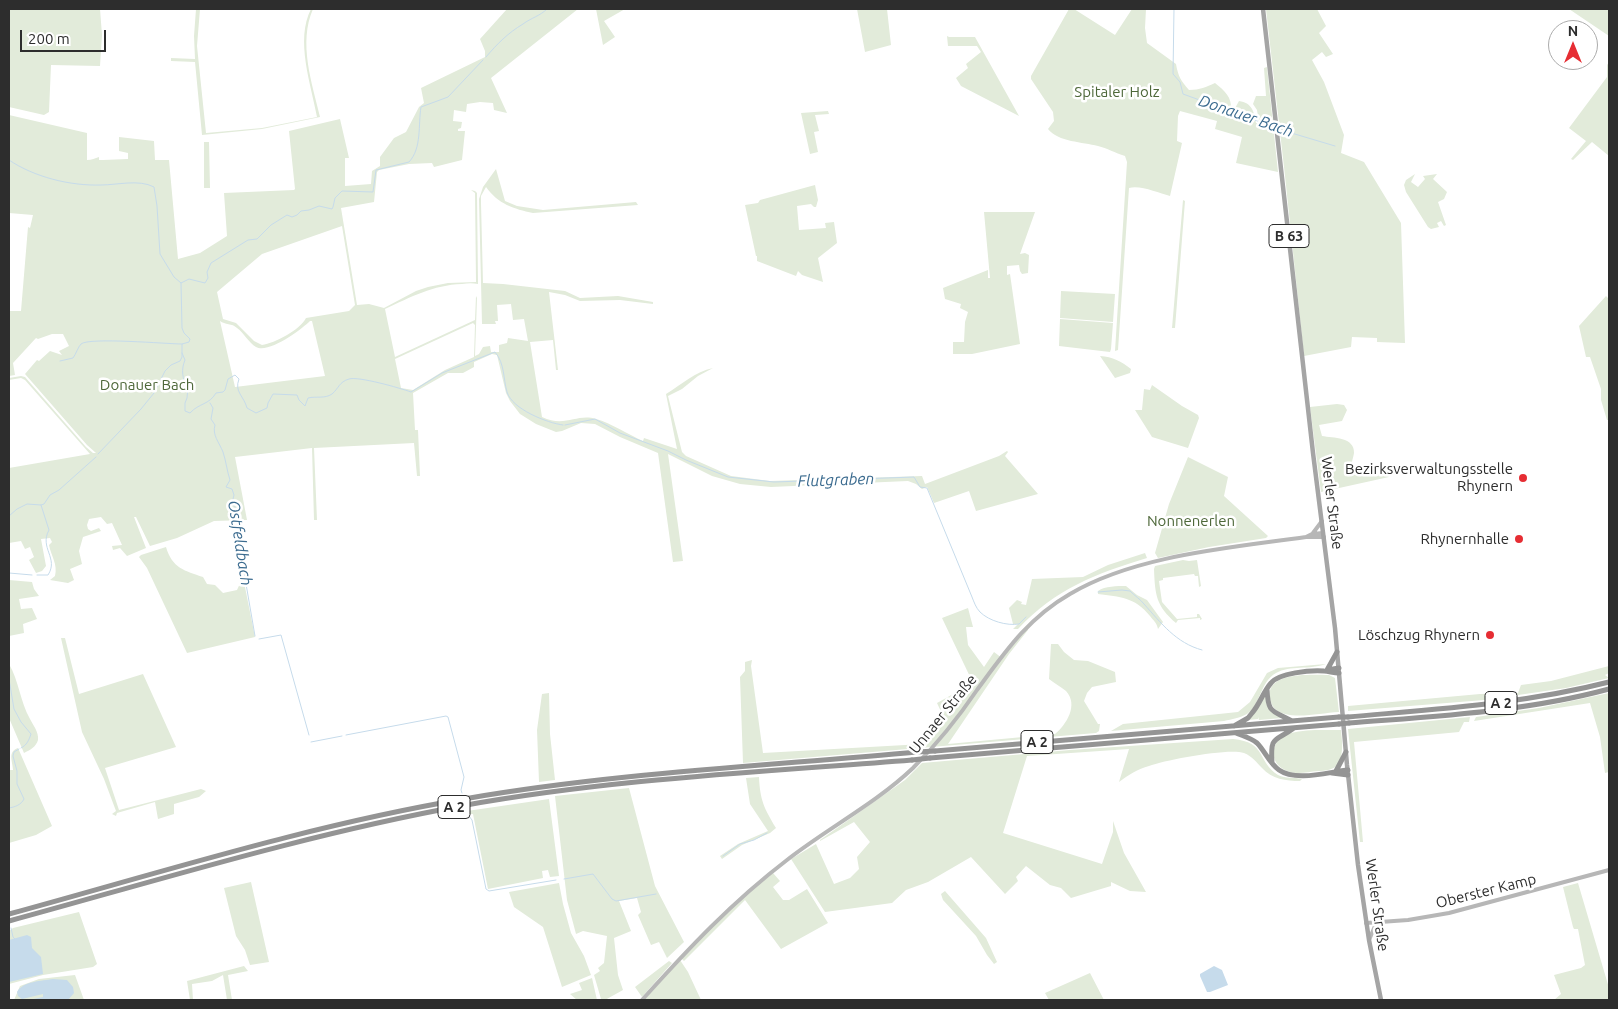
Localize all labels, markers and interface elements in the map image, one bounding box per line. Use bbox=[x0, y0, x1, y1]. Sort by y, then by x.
scale bar bbox=[22, 20, 109, 52]
north arrow bbox=[1548, 20, 1598, 70]
text: N bbox=[1568, 23, 1578, 39]
text: 200 m bbox=[28, 30, 70, 47]
park label: Spitaler Holz bbox=[1074, 83, 1160, 101]
water label: Donauer Bach bbox=[1196, 91, 1296, 141]
road number: B 63 bbox=[1269, 225, 1309, 248]
park label: Donauer Bach bbox=[100, 376, 194, 394]
street label: Werler Straße bbox=[1317, 456, 1347, 550]
place label: Bezirksverwaltungsstelle Rhynern bbox=[1345, 460, 1513, 495]
water label: Flutgraben bbox=[797, 469, 875, 491]
marker: Bezirksverwaltungsstelle Rhynern bbox=[1517, 472, 1529, 484]
water label: Ostfeldbach bbox=[224, 499, 256, 587]
park label: Nonnenerlen bbox=[1147, 512, 1235, 530]
place label: Rhynernhalle bbox=[1420, 530, 1509, 548]
marker: Rhynernhalle bbox=[1513, 533, 1525, 545]
place label: Löschzug Rhynern bbox=[1358, 626, 1480, 644]
marker: Löschzug Rhynern bbox=[1484, 629, 1496, 641]
street label: Unnaer Straße bbox=[906, 671, 980, 757]
road number: A 2 bbox=[1485, 691, 1517, 714]
road number: A 2 bbox=[1021, 730, 1053, 754]
road number: A 2 bbox=[438, 796, 470, 819]
street label: Werler Straße bbox=[1362, 857, 1392, 953]
street label: Oberster Kamp bbox=[1434, 870, 1538, 912]

